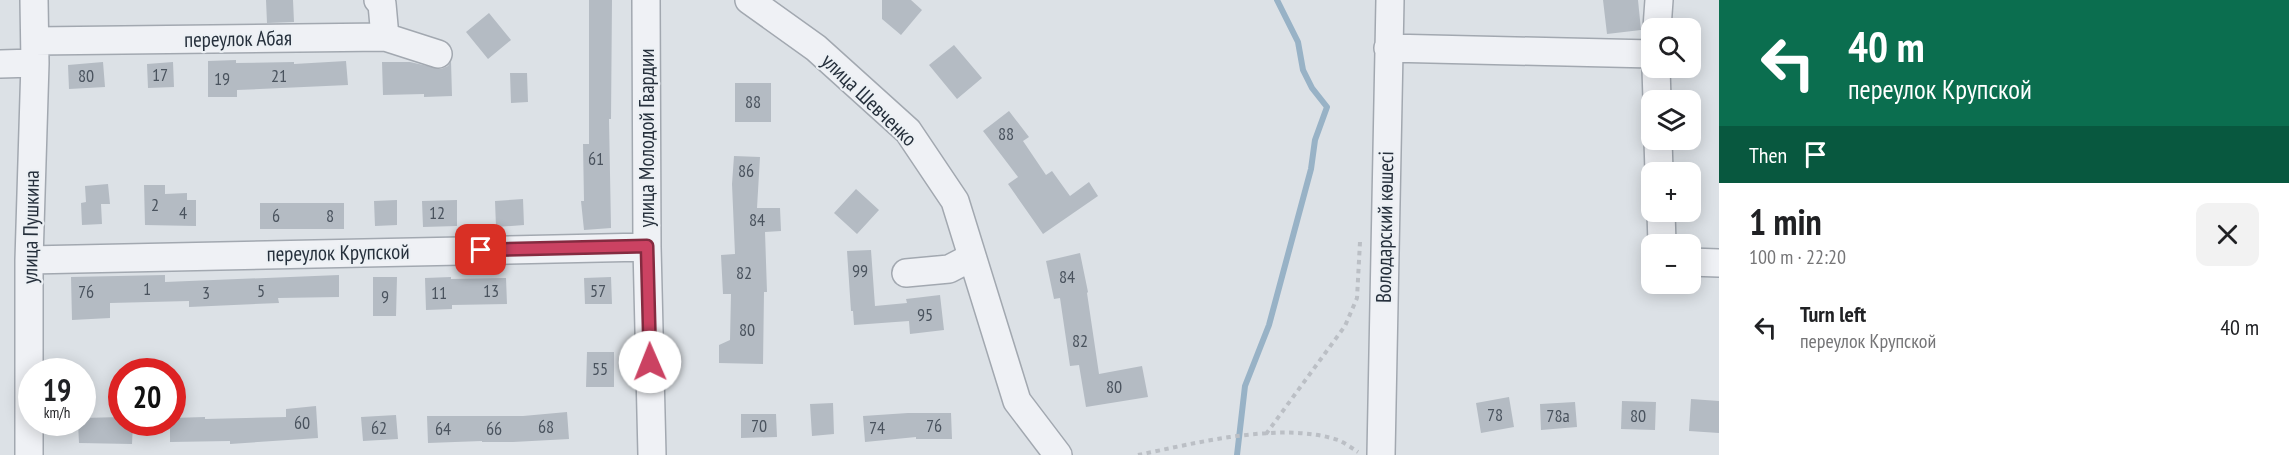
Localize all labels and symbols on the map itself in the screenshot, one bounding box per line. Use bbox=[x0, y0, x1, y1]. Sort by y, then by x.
street label: переулок Абая bbox=[184, 24, 292, 53]
street label: улица Шевченко bbox=[816, 47, 923, 152]
street label: улица Молодой Гвардии bbox=[633, 49, 660, 227]
house number: 17 bbox=[152, 63, 168, 86]
house number: 80 bbox=[78, 64, 94, 87]
house number: 21 bbox=[271, 64, 287, 87]
house number: 19 bbox=[214, 67, 230, 90]
house number: 88 bbox=[745, 90, 761, 113]
house number: 88 bbox=[998, 122, 1014, 145]
house number: 61 bbox=[588, 147, 604, 170]
street label: Володарский көшесі bbox=[1370, 151, 1399, 303]
house number: 86 bbox=[738, 159, 754, 182]
street label: улица Пушкина bbox=[16, 170, 45, 284]
house number: 2 bbox=[151, 193, 159, 216]
house number: 4 bbox=[179, 201, 187, 224]
house number: 12 bbox=[429, 201, 445, 224]
house number: 6 bbox=[272, 204, 280, 227]
house number: 8 bbox=[326, 204, 334, 227]
house number: 84 bbox=[749, 208, 765, 231]
pin bbox=[455, 224, 506, 275]
street label: переулок Крупской bbox=[266, 238, 410, 267]
house number: 99 bbox=[852, 259, 868, 282]
house number: 82 bbox=[736, 261, 752, 284]
house number: 84 bbox=[1059, 265, 1075, 288]
house number: 1 bbox=[143, 277, 151, 300]
house number: 5 bbox=[257, 279, 265, 302]
house number: 13 bbox=[483, 279, 499, 302]
house number: 57 bbox=[590, 279, 606, 302]
house number: 76 bbox=[78, 280, 94, 303]
house number: 3 bbox=[202, 281, 210, 304]
house number: 11 bbox=[431, 281, 447, 304]
house number: 9 bbox=[381, 285, 389, 308]
house number: 95 bbox=[917, 303, 933, 326]
house number: 80 bbox=[739, 318, 755, 341]
house number: 82 bbox=[1072, 329, 1088, 352]
position arrow bbox=[618, 330, 682, 394]
house number: 55 bbox=[592, 357, 608, 380]
speed limit sign: 20 bbox=[108, 358, 186, 436]
house number: 80 bbox=[1106, 375, 1122, 398]
house number: 78 bbox=[1487, 403, 1503, 426]
house number: 78а bbox=[1546, 404, 1570, 427]
house number: 80 bbox=[1630, 404, 1646, 427]
house number: 60 bbox=[294, 411, 310, 434]
house number: 70 bbox=[751, 414, 767, 437]
house number: 76 bbox=[926, 414, 942, 437]
house number: 68 bbox=[538, 415, 554, 438]
house number: 62 bbox=[371, 416, 387, 439]
house number: 74 bbox=[869, 416, 885, 439]
house number: 64 bbox=[435, 417, 451, 440]
house number: 66 bbox=[486, 417, 502, 440]

